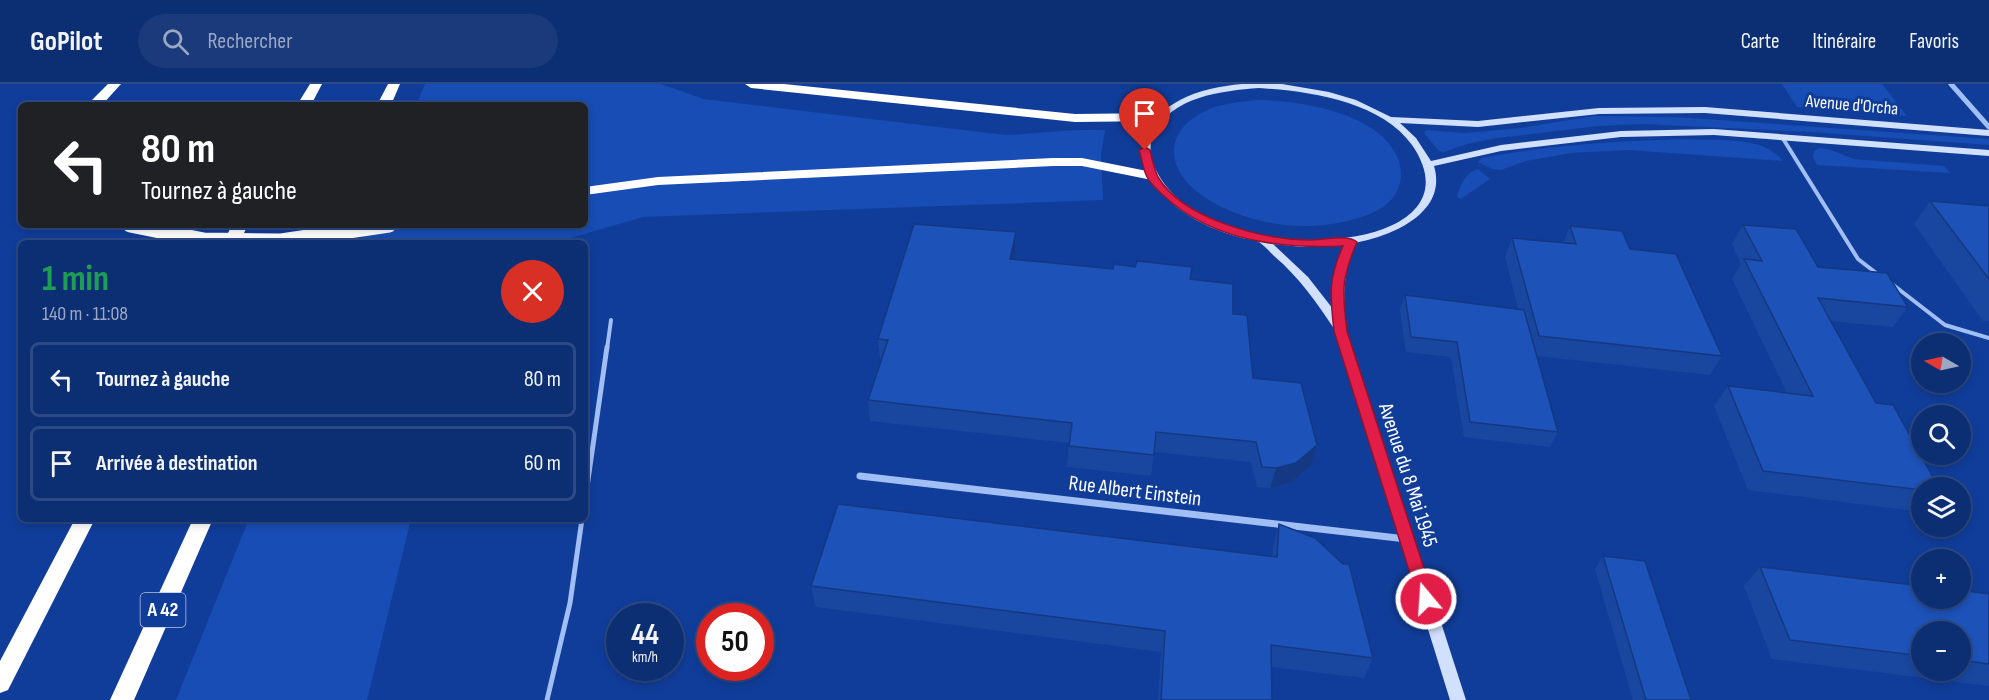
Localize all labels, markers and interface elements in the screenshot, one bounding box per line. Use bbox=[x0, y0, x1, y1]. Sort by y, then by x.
search box bbox=[138, 14, 558, 68]
text: GoPilot bbox=[30, 25, 102, 58]
icon: search bbox=[159, 25, 192, 58]
text: Rechercher bbox=[207, 28, 293, 55]
text: Carte bbox=[1741, 29, 1780, 54]
text: Itinéraire bbox=[1813, 29, 1876, 54]
text: Favoris bbox=[1909, 29, 1959, 54]
pin bbox=[1119, 88, 1170, 150]
street label: Avenue d'Orcha bbox=[1804, 90, 1899, 120]
icon: arrive bbox=[1128, 97, 1161, 130]
text: 80 m bbox=[141, 124, 215, 175]
icon: left bbox=[42, 126, 120, 204]
text: Tournez à gauche bbox=[141, 175, 297, 207]
text: 1 min bbox=[42, 258, 109, 301]
button: close bbox=[501, 260, 564, 323]
text: 140 m · 11:08 bbox=[42, 302, 128, 326]
north arrow bbox=[1911, 333, 1971, 393]
map controls bbox=[1911, 333, 1971, 681]
icon: left bbox=[45, 363, 78, 396]
text: Tournez à gauche bbox=[96, 366, 230, 393]
text: 80 m bbox=[524, 366, 561, 393]
street label: Avenue du 8 Mai 1945 bbox=[1373, 399, 1443, 550]
button: search bbox=[1911, 405, 1971, 465]
icon: arrive bbox=[45, 447, 78, 480]
text: Arrivée à destination bbox=[96, 450, 258, 477]
text: 60 m bbox=[524, 450, 561, 477]
street label: Rue Albert Einstein bbox=[1067, 470, 1203, 512]
button: layers bbox=[1911, 477, 1971, 537]
button: + bbox=[1911, 549, 1971, 609]
position arrow bbox=[1394, 567, 1458, 631]
road number: A 42 bbox=[140, 593, 186, 627]
speed limit sign: 50 bbox=[696, 603, 774, 681]
text: 44 bbox=[631, 617, 659, 653]
button: − bbox=[1911, 621, 1971, 681]
text: km/h bbox=[632, 648, 658, 667]

